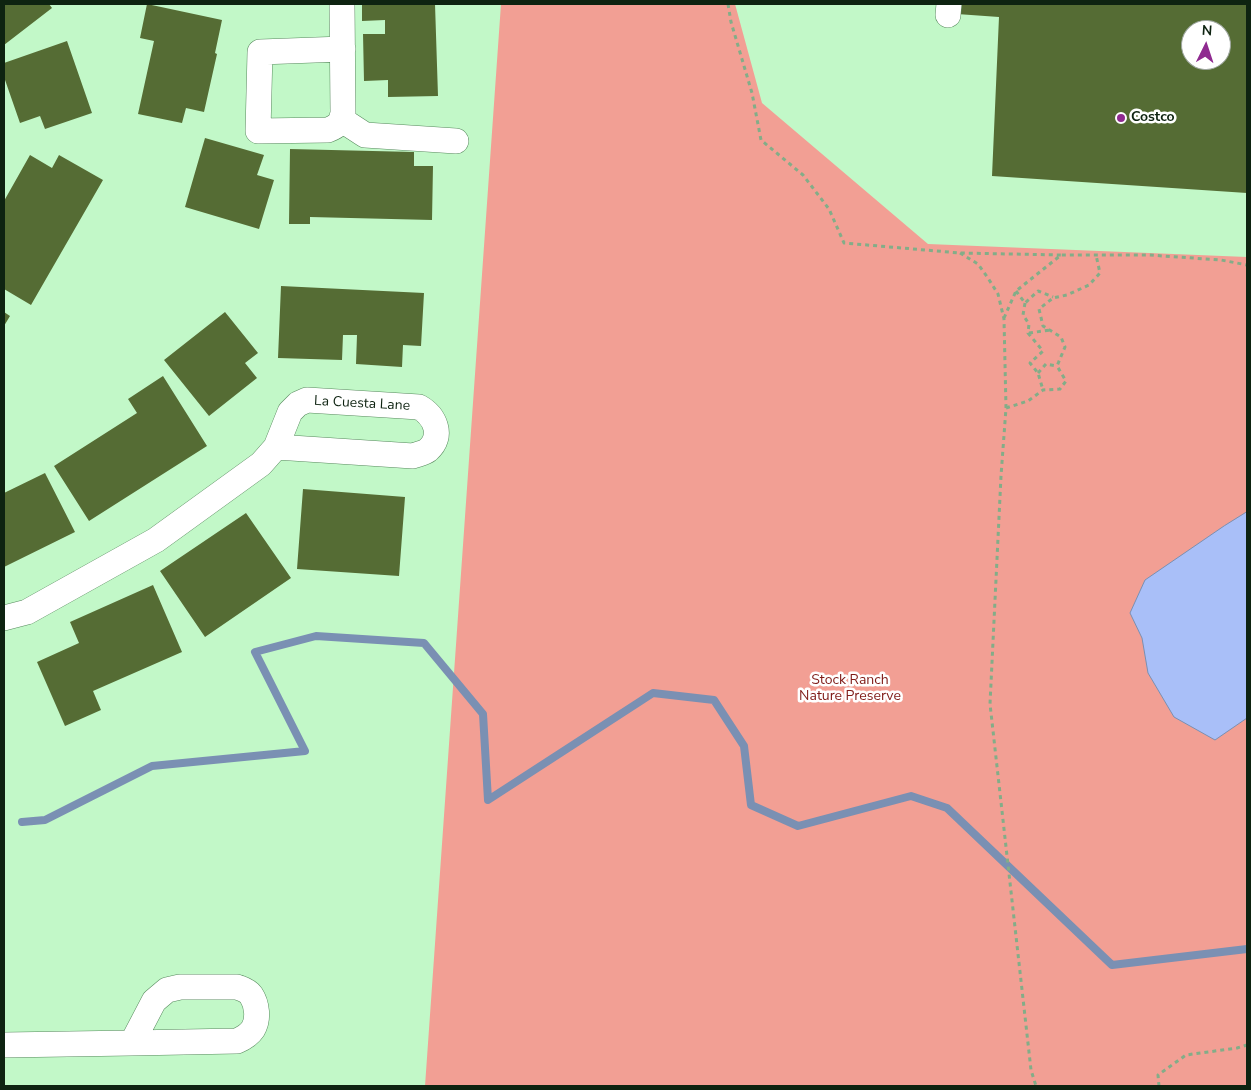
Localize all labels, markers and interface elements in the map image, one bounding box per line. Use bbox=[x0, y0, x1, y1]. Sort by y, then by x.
north arrow bbox=[1181, 20, 1231, 70]
text: N bbox=[1201, 21, 1213, 40]
place label: Costco bbox=[1131, 110, 1175, 126]
marker: Costco bbox=[1115, 112, 1127, 124]
street label: La Cuesta Lane bbox=[314, 393, 410, 415]
park label: Stock Ranch Nature Preserve bbox=[799, 673, 901, 706]

